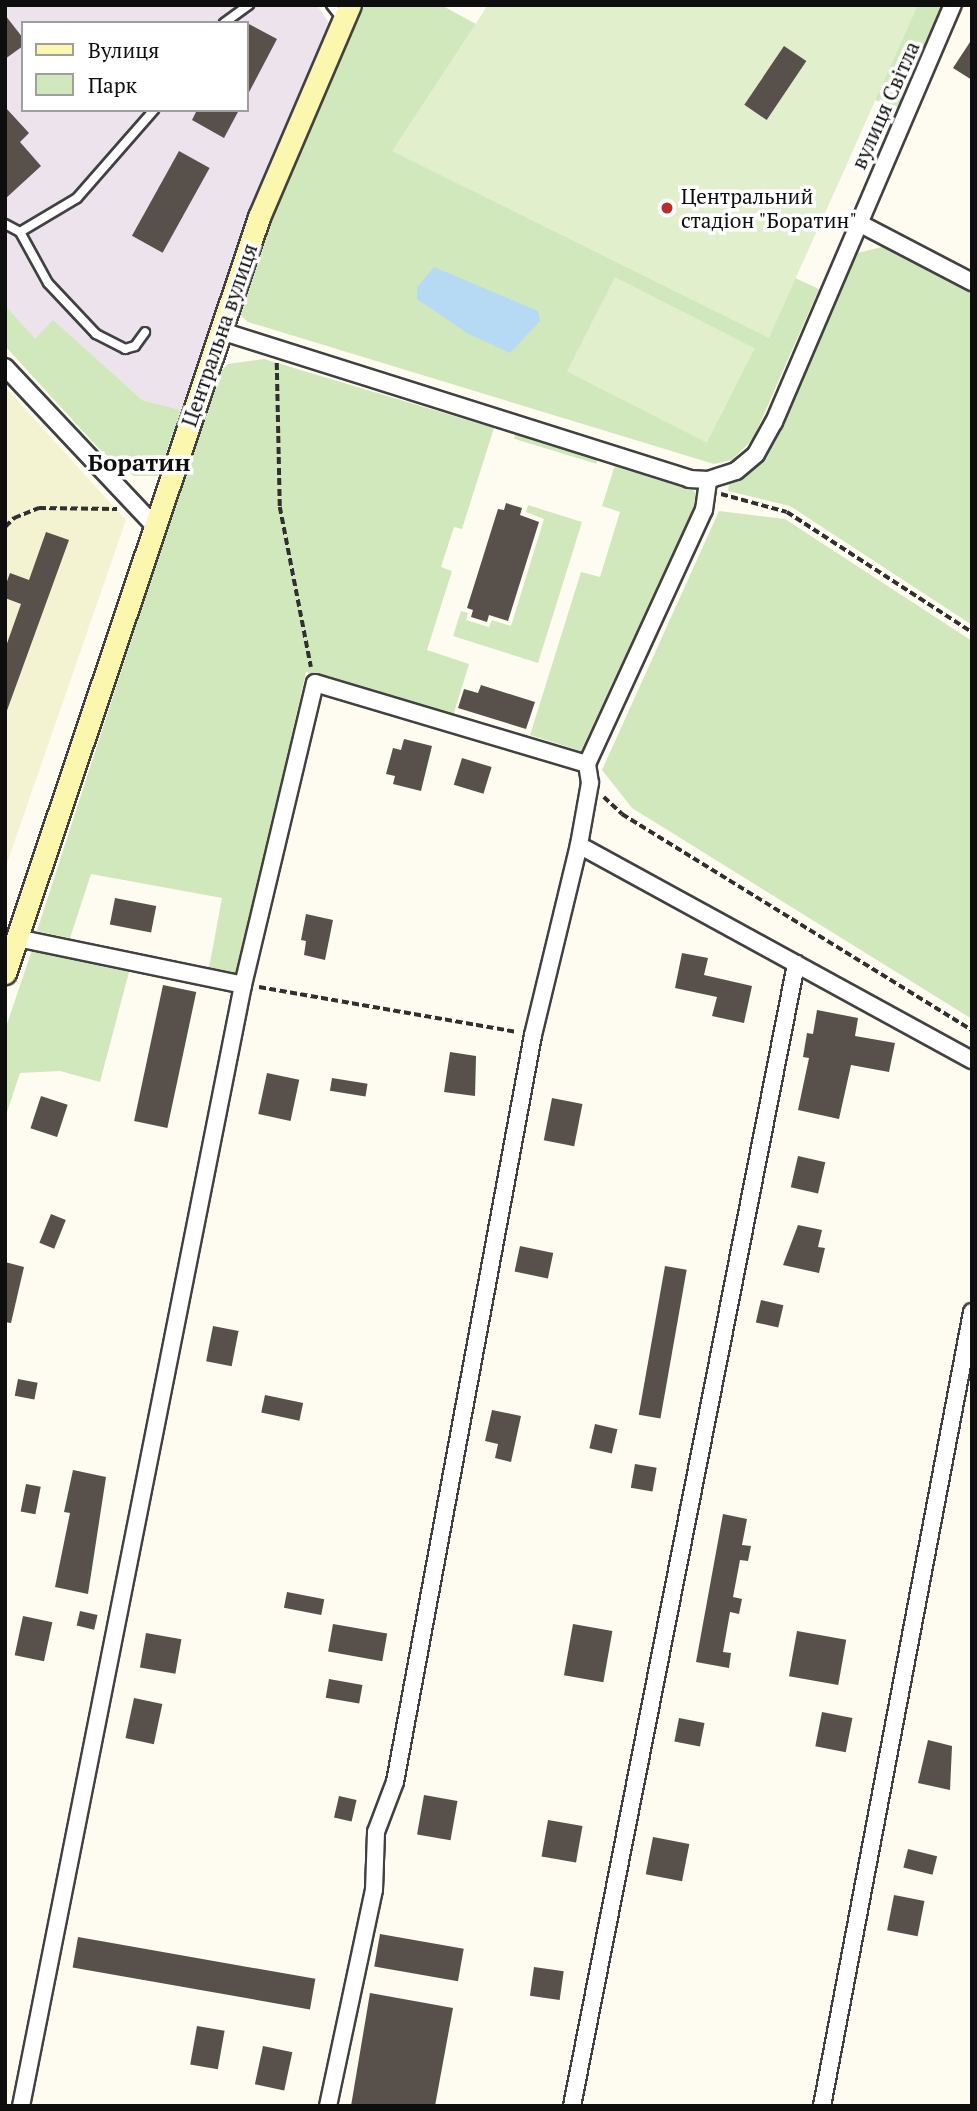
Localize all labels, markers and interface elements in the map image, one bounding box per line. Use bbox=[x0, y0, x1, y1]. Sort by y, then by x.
legend bbox=[21, 21, 248, 112]
text: Вулиця bbox=[88, 36, 159, 64]
street label: вулиця Світла bbox=[846, 37, 924, 173]
text: Парк bbox=[88, 71, 137, 99]
place label: Центральний стадіон "Боратин" bbox=[681, 183, 858, 233]
marker: Центральний стадіон "Боратин" bbox=[659, 200, 675, 216]
street label: Центральна вулиця bbox=[176, 240, 262, 430]
district label: Боратин bbox=[88, 449, 190, 477]

